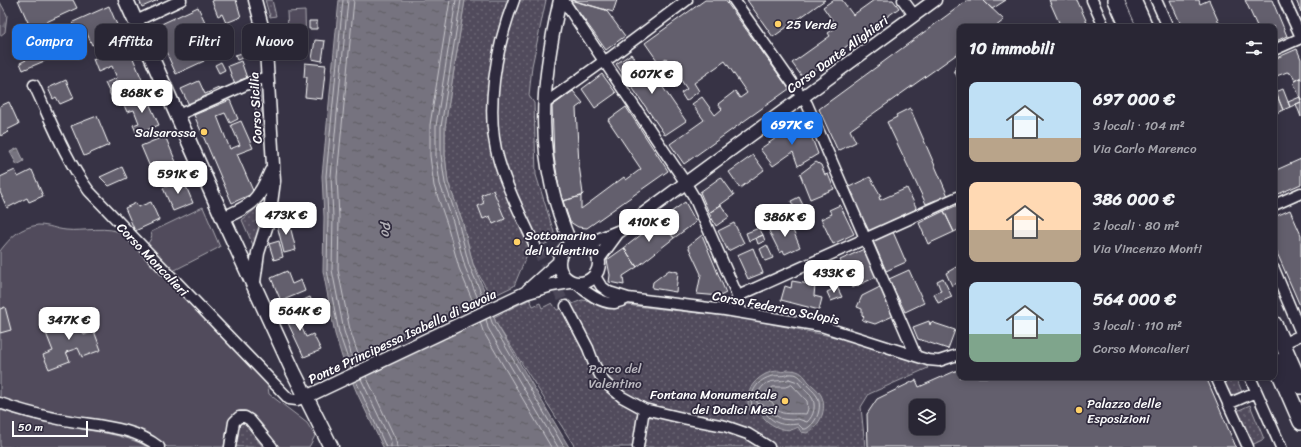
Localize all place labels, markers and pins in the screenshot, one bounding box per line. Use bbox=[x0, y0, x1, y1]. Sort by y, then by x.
place label: 25 Verde bbox=[786, 13, 837, 36]
marker: 25 Verde bbox=[773, 19, 783, 29]
pin: 607K € bbox=[619, 61, 685, 95]
pin: 868K € bbox=[109, 80, 175, 114]
pin: 697K € bbox=[759, 112, 825, 146]
place label: Salsarossa bbox=[135, 121, 196, 144]
marker: Salsarossa bbox=[199, 127, 209, 137]
pin: 591K € bbox=[145, 161, 211, 195]
pin: 473K € bbox=[253, 202, 319, 236]
pin: 386K € bbox=[752, 204, 818, 238]
pin: 410K € bbox=[616, 209, 682, 243]
place label: Sottomarino del Valentino bbox=[525, 224, 599, 262]
marker: Sottomarino del Valentino bbox=[512, 237, 522, 247]
pin: 433K € bbox=[801, 260, 867, 294]
pin: 564K € bbox=[267, 298, 333, 332]
pin: 347K € bbox=[36, 307, 102, 341]
place label: Fontana Monumentale dei Dodici Mesi bbox=[650, 383, 777, 421]
place label: Palazzo delle Esposizioni bbox=[1087, 392, 1162, 430]
marker: Fontana Monumentale dei Dodici Mesi bbox=[780, 396, 790, 406]
marker: Palazzo delle Esposizioni bbox=[1074, 405, 1084, 415]

